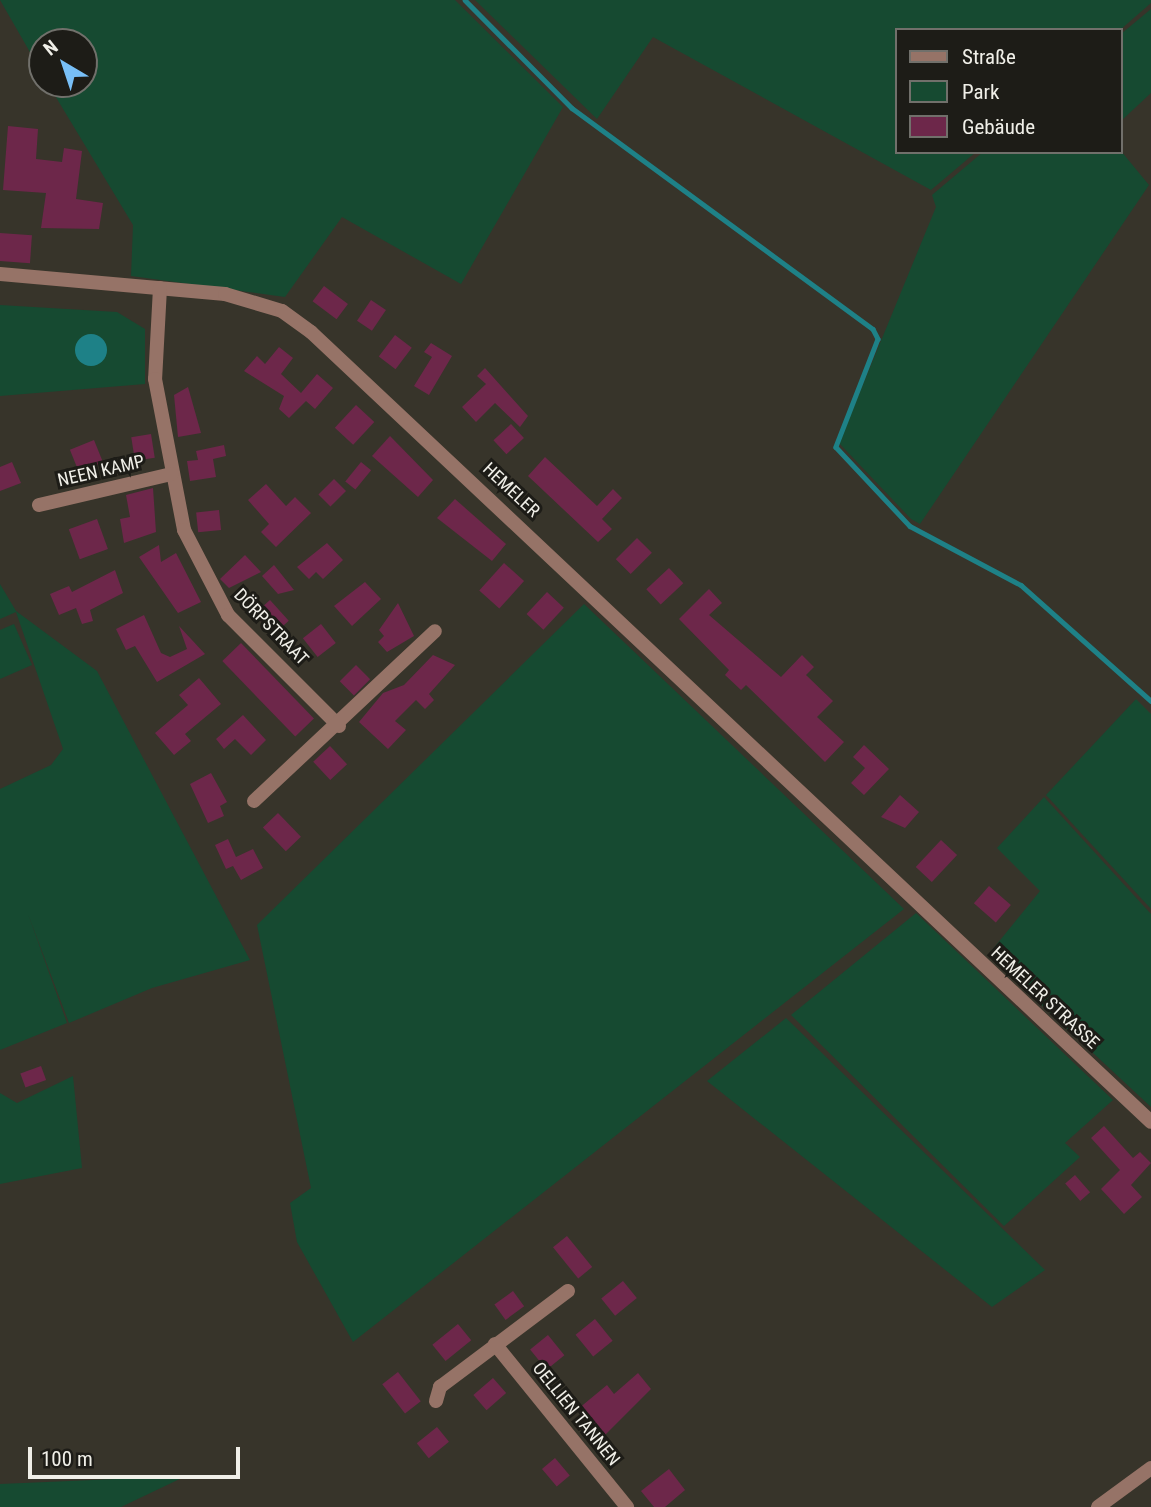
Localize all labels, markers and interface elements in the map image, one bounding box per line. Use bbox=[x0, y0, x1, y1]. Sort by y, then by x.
north arrow bbox=[28, 28, 98, 98]
legend bbox=[895, 28, 1123, 154]
text: N bbox=[39, 35, 62, 60]
text: Straße bbox=[962, 45, 1016, 69]
text: Park bbox=[962, 80, 999, 104]
text: Gebäude bbox=[962, 115, 1035, 139]
street label: NEEN KAMP bbox=[56, 451, 146, 491]
street label: HEMELER bbox=[478, 458, 544, 522]
street label: DÖRPSTRAAT bbox=[229, 584, 313, 670]
street label: HEMELER STRASSE bbox=[986, 942, 1104, 1054]
street label: OELLIEN TANNEN bbox=[528, 1358, 624, 1470]
scale bar bbox=[32, 1434, 243, 1478]
text: 100 m bbox=[41, 1447, 93, 1471]

